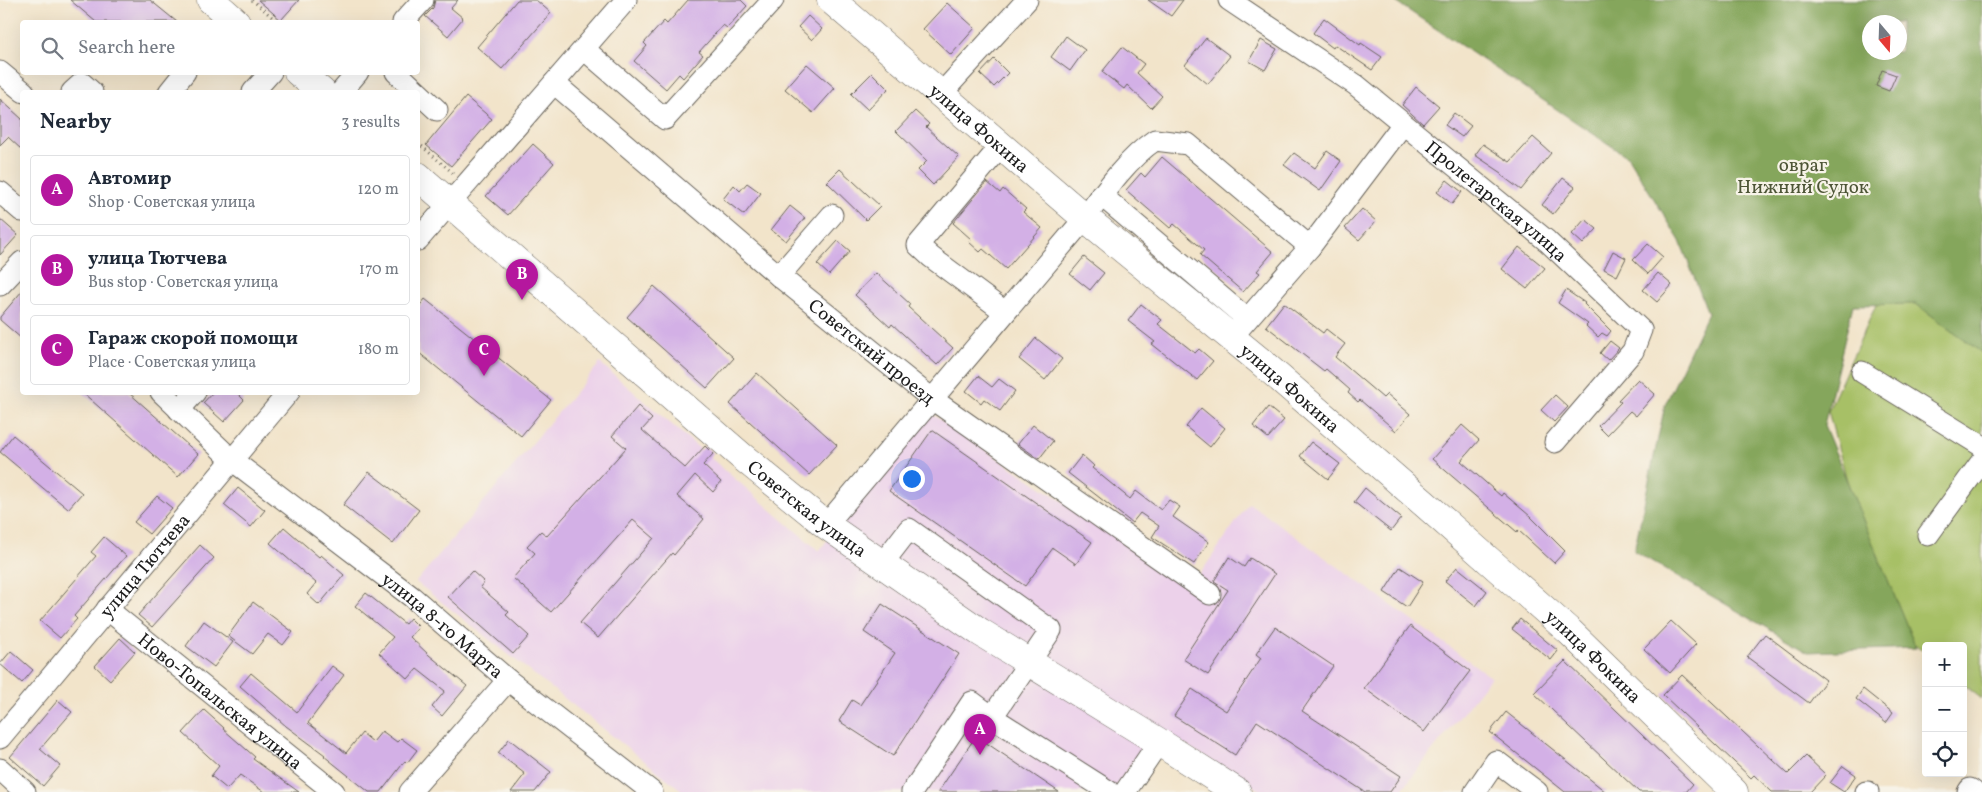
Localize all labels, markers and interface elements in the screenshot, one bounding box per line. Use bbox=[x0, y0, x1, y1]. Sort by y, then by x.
north arrow bbox=[1862, 15, 1907, 60]
search box bbox=[20, 20, 420, 75]
icon: search bbox=[38, 34, 66, 62]
text: Search here bbox=[78, 35, 175, 61]
street label: улица Фокина bbox=[923, 79, 1034, 180]
text: Nearby bbox=[40, 108, 111, 137]
text: 3 results bbox=[341, 112, 400, 134]
street label: Пролетарская улица bbox=[1419, 135, 1572, 269]
park label: овраг Нижний Судок bbox=[1737, 153, 1869, 201]
text: Автомир bbox=[88, 166, 171, 192]
text: A bbox=[51, 179, 63, 201]
text: 120 m bbox=[357, 179, 399, 201]
text: Shop · Советская улица bbox=[88, 192, 255, 214]
text: улица Тютчева bbox=[88, 246, 227, 272]
text: B bbox=[52, 259, 62, 281]
text: 170 m bbox=[359, 259, 399, 281]
pin: B bbox=[506, 259, 538, 300]
text: Bus stop · Советская улица bbox=[88, 272, 278, 294]
street label: Советский проезд bbox=[802, 293, 940, 412]
text: Гараж скорой помощи bbox=[88, 326, 298, 352]
pin: C bbox=[468, 335, 500, 376]
street label: улица Фокина bbox=[1233, 338, 1345, 440]
text: C bbox=[52, 339, 62, 361]
text: 180 m bbox=[358, 339, 399, 361]
text: Place · Советская улица bbox=[88, 352, 256, 374]
street label: Советская улица bbox=[741, 455, 871, 564]
your location bbox=[899, 466, 925, 492]
street label: улица Тютчева bbox=[94, 509, 197, 624]
street label: улица 8-го Марта bbox=[375, 567, 508, 685]
street label: улица Фокина bbox=[1538, 605, 1646, 710]
street label: Ново-Топальская улица bbox=[132, 628, 307, 777]
map controls bbox=[1922, 642, 1967, 777]
button: + bbox=[1922, 642, 1967, 687]
button: − bbox=[1922, 687, 1967, 732]
pin: A bbox=[964, 714, 996, 755]
button: locate bbox=[1922, 732, 1967, 777]

